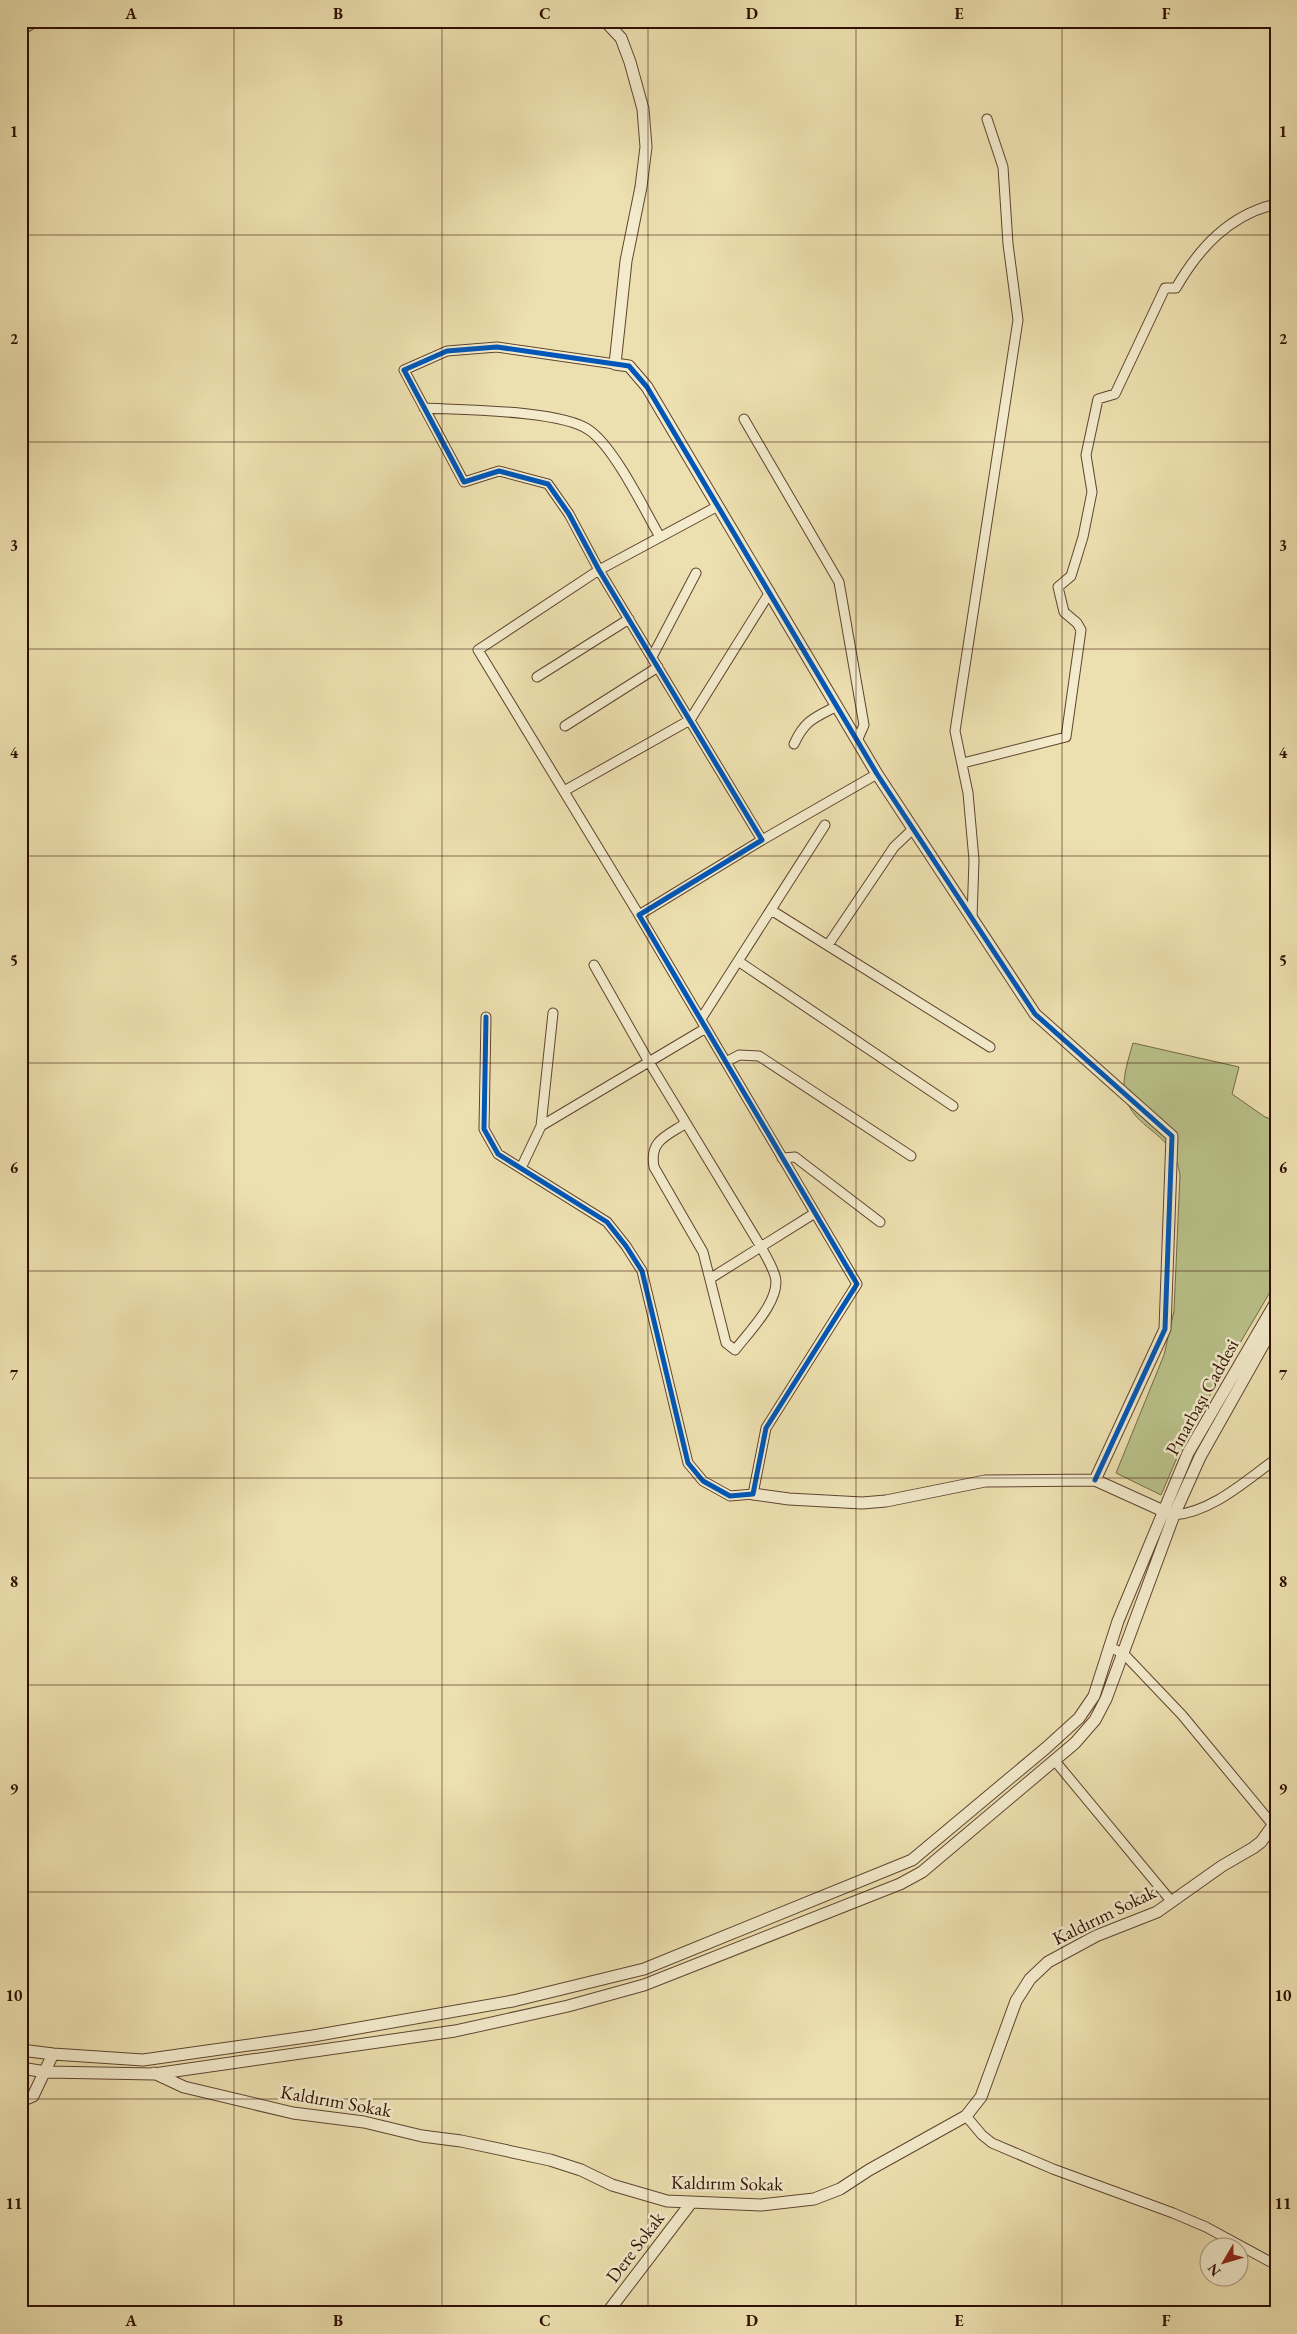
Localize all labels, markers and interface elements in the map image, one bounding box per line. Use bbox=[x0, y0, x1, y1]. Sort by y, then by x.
text: A bbox=[124, 3, 137, 24]
text: B bbox=[333, 3, 343, 24]
text: C bbox=[539, 3, 551, 24]
text: D bbox=[746, 3, 758, 24]
text: E bbox=[954, 3, 964, 24]
text: F bbox=[1162, 3, 1171, 24]
text: 1 bbox=[10, 121, 18, 142]
text: 1 bbox=[1279, 121, 1287, 142]
text: 2 bbox=[10, 328, 19, 349]
text: 2 bbox=[1279, 328, 1288, 349]
text: 3 bbox=[10, 535, 18, 556]
text: 3 bbox=[1279, 535, 1287, 556]
text: 4 bbox=[10, 742, 19, 763]
text: 4 bbox=[1279, 742, 1288, 763]
text: 5 bbox=[10, 950, 18, 971]
text: 5 bbox=[1279, 950, 1287, 971]
text: 6 bbox=[10, 1157, 19, 1178]
text: 6 bbox=[1279, 1157, 1288, 1178]
street label: Pınarbaşı Caddesi bbox=[1160, 1334, 1244, 1460]
text: 7 bbox=[10, 1364, 19, 1385]
text: 7 bbox=[1279, 1364, 1288, 1385]
text: 8 bbox=[10, 1571, 18, 1592]
text: 8 bbox=[1279, 1571, 1287, 1592]
text: 9 bbox=[10, 1778, 19, 1799]
text: 9 bbox=[1279, 1778, 1288, 1799]
street label: Kaldırım Sokak bbox=[1048, 1879, 1161, 1951]
text: 10 bbox=[6, 1985, 23, 2006]
text: 10 bbox=[1275, 1985, 1292, 2006]
street label: Kaldırım Sokak bbox=[279, 2079, 395, 2123]
street label: Kaldırım Sokak bbox=[671, 2170, 784, 2196]
text: 11 bbox=[6, 2193, 22, 2214]
text: 11 bbox=[1275, 2193, 1291, 2214]
street label: Dere Sokak bbox=[600, 2206, 671, 2288]
north arrow bbox=[1200, 2236, 1250, 2286]
text: N bbox=[1203, 2259, 1224, 2280]
text: A bbox=[124, 2310, 137, 2331]
text: B bbox=[333, 2310, 343, 2331]
text: C bbox=[539, 2310, 551, 2331]
text: D bbox=[746, 2310, 758, 2331]
text: E bbox=[954, 2310, 964, 2331]
text: F bbox=[1162, 2310, 1171, 2331]

